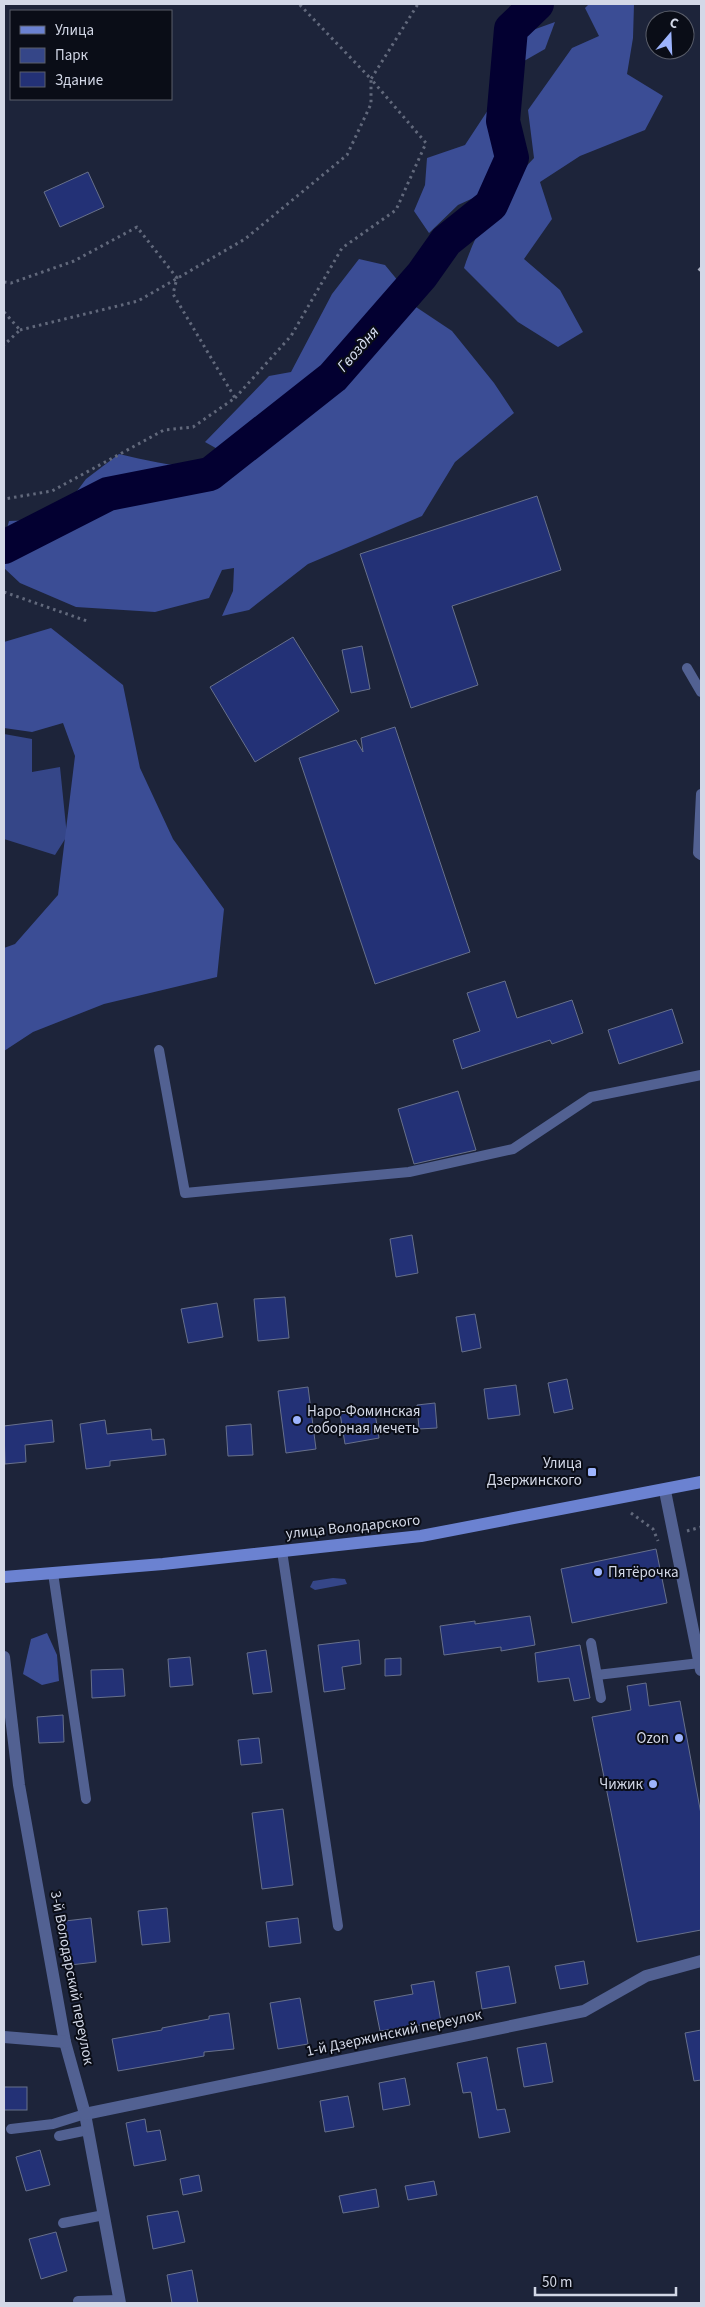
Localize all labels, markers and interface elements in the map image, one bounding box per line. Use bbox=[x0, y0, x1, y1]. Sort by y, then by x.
legend bbox=[10, 10, 172, 100]
north arrow bbox=[645, 10, 695, 60]
text: С bbox=[667, 13, 681, 34]
text: Улица bbox=[55, 20, 94, 41]
text: Парк bbox=[55, 45, 89, 66]
text: Здание bbox=[55, 70, 103, 91]
water label: Гвоздня bbox=[332, 321, 384, 377]
place label: Наро-Фоминская соборная мечеть bbox=[307, 1401, 421, 1439]
marker: Наро-Фоминская соборная мечеть bbox=[291, 1414, 303, 1426]
place label: Улица Дзержинского bbox=[487, 1453, 582, 1491]
marker: Улица Дзержинского bbox=[586, 1466, 598, 1478]
street label: улица Володарского bbox=[285, 1509, 421, 1545]
place label: Пятёрочка bbox=[608, 1562, 679, 1583]
marker: Пятёрочка bbox=[592, 1566, 604, 1578]
place label: Ozon bbox=[637, 1728, 669, 1749]
marker: Ozon bbox=[673, 1732, 685, 1744]
place label: Чижик bbox=[599, 1774, 644, 1795]
marker: Чижик bbox=[647, 1778, 659, 1790]
street label: 3-й Володарский переулок bbox=[45, 1889, 99, 2067]
street label: 1-й Дзержинский переулок bbox=[304, 2004, 484, 2062]
scale bar bbox=[535, 2264, 676, 2296]
text: 50 m bbox=[542, 2272, 572, 2293]

